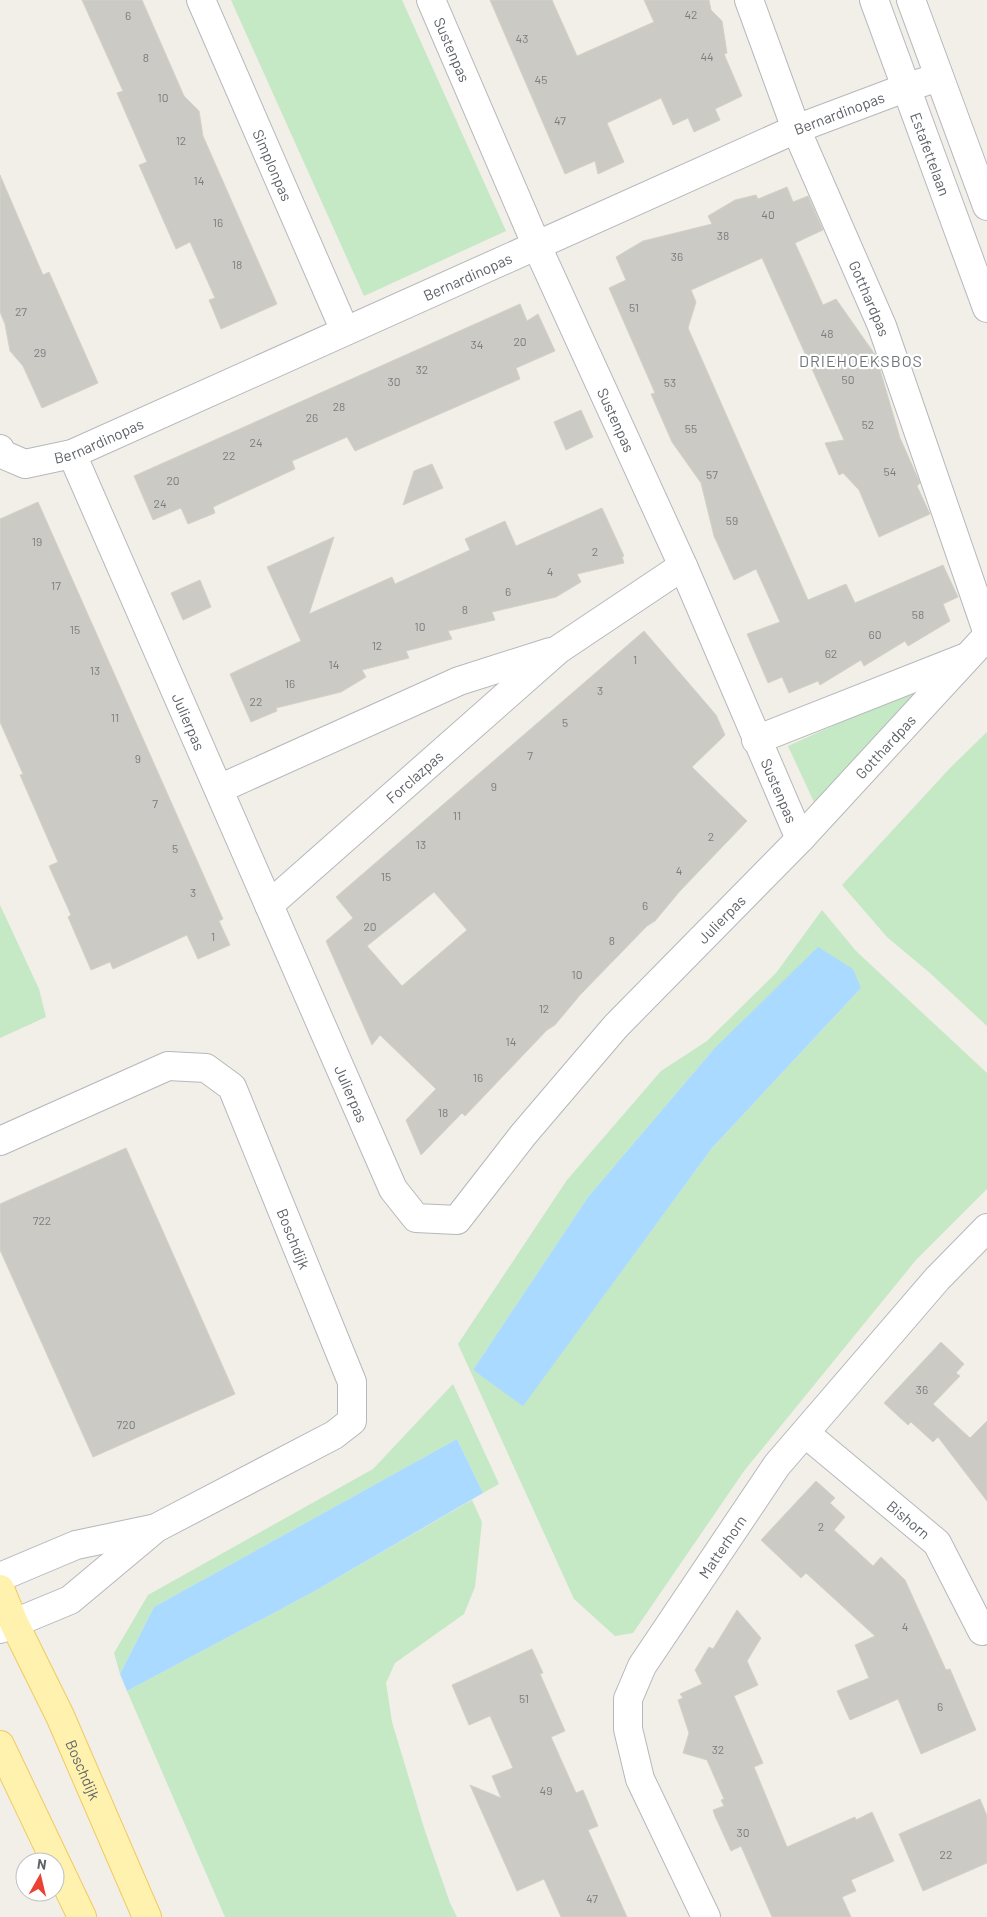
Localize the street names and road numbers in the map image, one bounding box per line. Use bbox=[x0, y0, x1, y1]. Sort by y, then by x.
street label: Sustenpas bbox=[431, 15, 474, 85]
street label: Bernardinopas bbox=[791, 88, 887, 138]
street label: Estafettelaan bbox=[907, 110, 954, 198]
street label: Simplonpas bbox=[249, 127, 296, 204]
street label: Bernardinopas bbox=[420, 249, 515, 304]
street label: Gotthardpas bbox=[845, 258, 894, 339]
street label: Sustenpas bbox=[594, 385, 639, 455]
street label: Bernardinopas bbox=[52, 414, 146, 467]
street label: Julierpas bbox=[168, 690, 209, 753]
street label: Gotthardpas bbox=[851, 711, 919, 782]
street label: Forclazpas bbox=[382, 747, 447, 807]
street label: Sustenpas bbox=[758, 756, 801, 826]
street label: Julierpas bbox=[694, 891, 749, 947]
street label: Julierpas bbox=[331, 1062, 372, 1125]
street label: Boschdijk bbox=[273, 1206, 314, 1272]
street label: Bishorn bbox=[884, 1496, 934, 1542]
street label: Matterhorn bbox=[695, 1512, 750, 1582]
street label: Boschdijk bbox=[62, 1737, 104, 1803]

